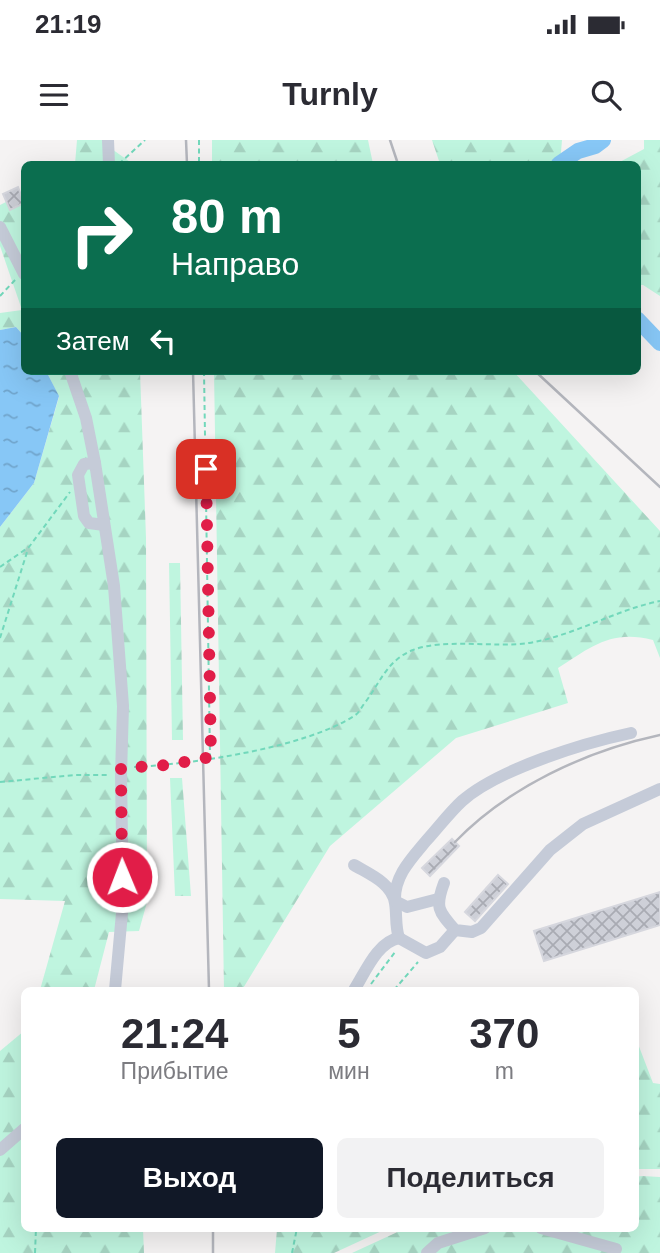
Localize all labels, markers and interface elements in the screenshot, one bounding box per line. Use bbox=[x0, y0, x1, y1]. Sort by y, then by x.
text: 21:19 bbox=[35, 9, 102, 39]
icon: menu bbox=[35, 76, 73, 114]
text: Turnly bbox=[282, 76, 378, 112]
icon: search bbox=[587, 76, 625, 114]
icon: right bbox=[56, 189, 147, 280]
text: 80 m bbox=[171, 189, 283, 243]
text: Направо bbox=[171, 246, 299, 282]
icon: left bbox=[144, 322, 182, 360]
text: Затем bbox=[56, 326, 130, 356]
pin bbox=[176, 439, 236, 499]
icon: arrive bbox=[187, 450, 225, 488]
position arrow bbox=[85, 840, 159, 914]
text: 21:24 bbox=[121, 1010, 228, 1057]
text: 5 bbox=[337, 1010, 361, 1057]
text: 370 bbox=[469, 1010, 539, 1057]
text: Прибытие bbox=[121, 1058, 229, 1084]
text: мин bbox=[328, 1058, 370, 1084]
text: m bbox=[495, 1058, 514, 1084]
button: Выход bbox=[56, 1138, 323, 1218]
button: Поделиться bbox=[337, 1138, 604, 1218]

